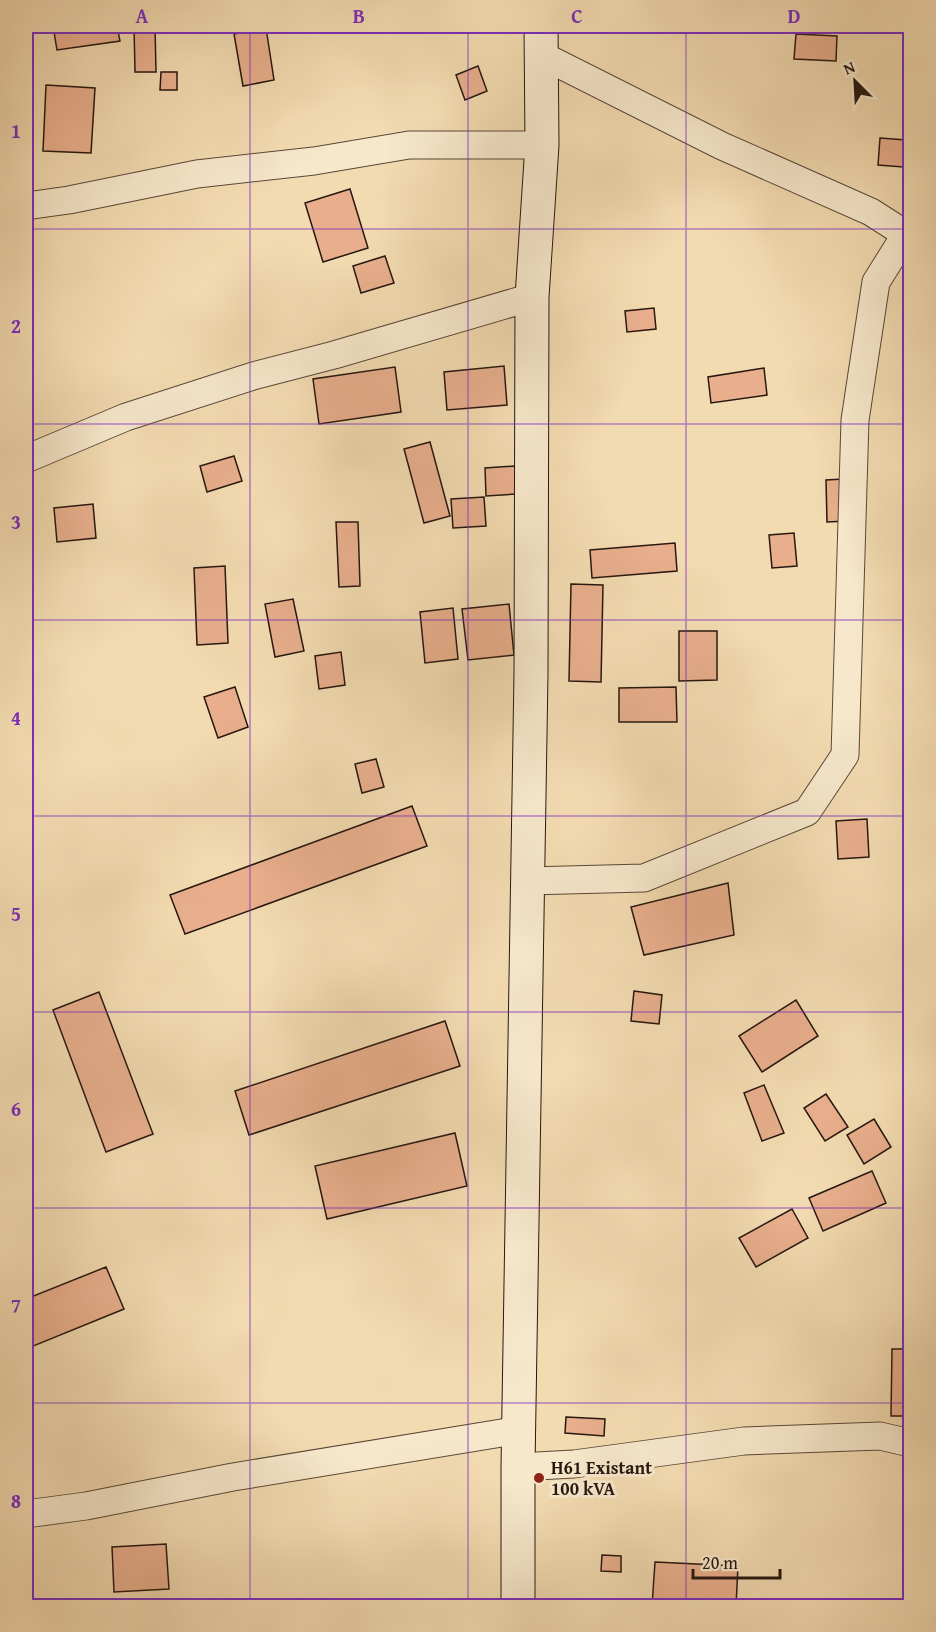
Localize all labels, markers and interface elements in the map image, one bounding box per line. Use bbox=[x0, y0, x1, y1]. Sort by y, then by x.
text: A bbox=[136, 1, 149, 30]
text: B bbox=[353, 1, 365, 30]
text: C bbox=[571, 1, 583, 30]
text: D bbox=[787, 1, 801, 30]
north arrow bbox=[825, 51, 885, 111]
text: N bbox=[839, 54, 859, 80]
text: 1 bbox=[11, 116, 21, 145]
text: 2 bbox=[11, 311, 21, 340]
text: 3 bbox=[11, 507, 21, 536]
text: 4 bbox=[11, 703, 21, 732]
text: 5 bbox=[11, 899, 21, 928]
text: 6 bbox=[11, 1094, 21, 1123]
text: 7 bbox=[11, 1290, 21, 1319]
place label: H61 Existant 100 kVA bbox=[551, 1454, 652, 1502]
marker: H61 Existant 100 kVA bbox=[532, 1471, 546, 1485]
text: 8 bbox=[11, 1486, 21, 1515]
scale bar bbox=[693, 1542, 780, 1580]
text: 20 m bbox=[702, 1549, 738, 1576]

